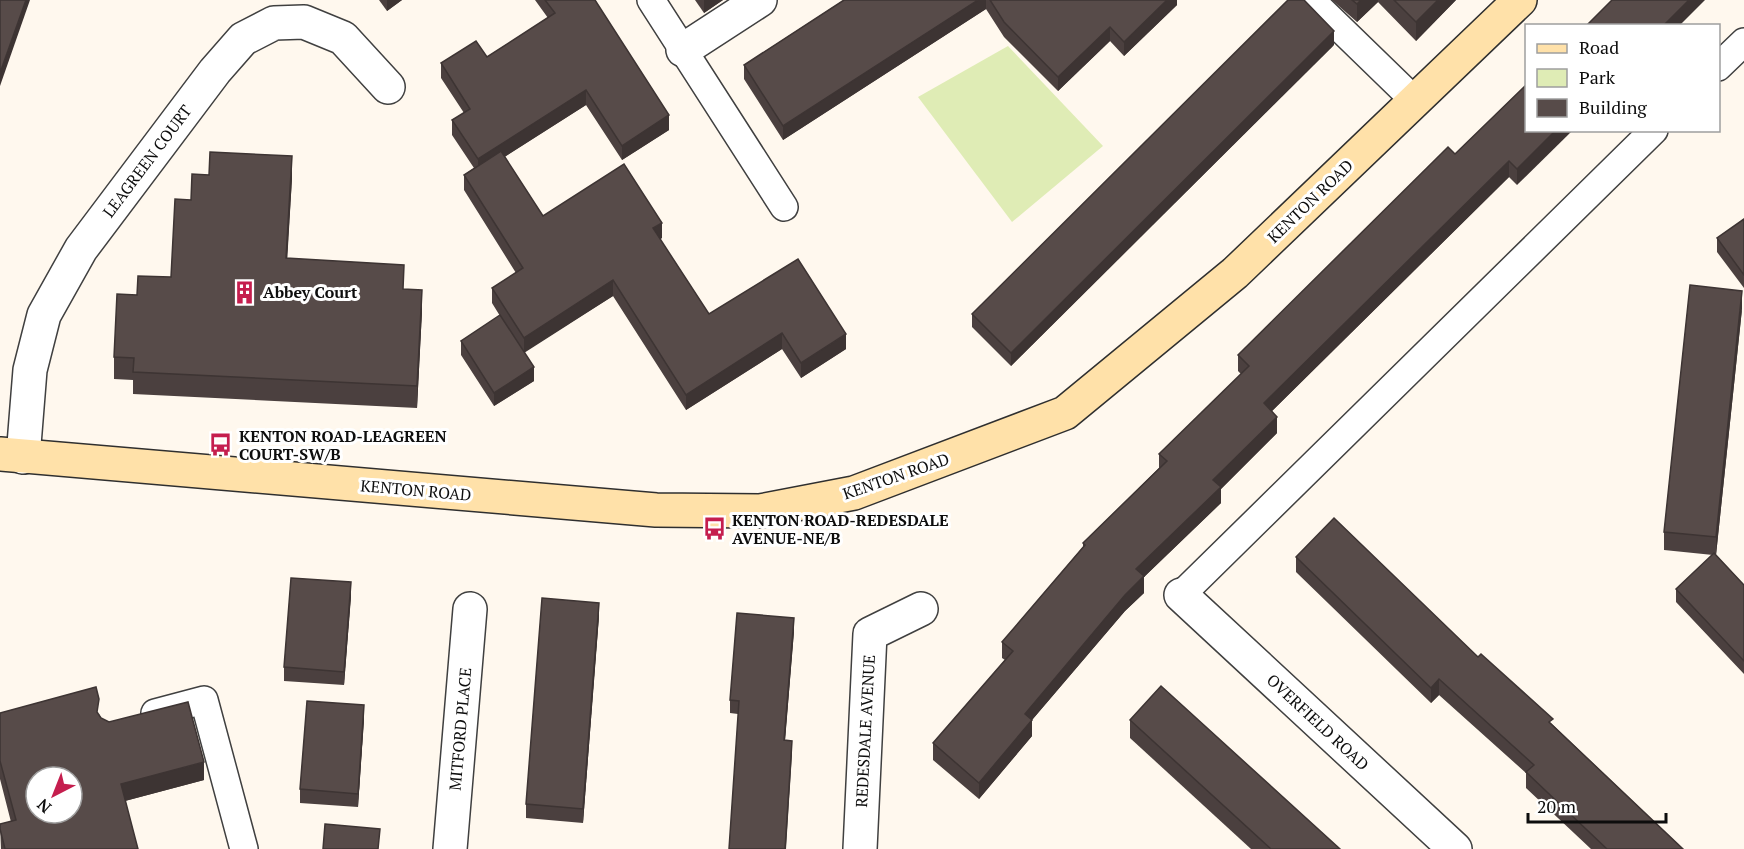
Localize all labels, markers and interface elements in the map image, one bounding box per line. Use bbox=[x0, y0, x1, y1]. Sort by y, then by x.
legend bbox=[1525, 24, 1720, 132]
text: Road bbox=[1579, 35, 1619, 59]
text: Park bbox=[1579, 65, 1616, 89]
text: Building bbox=[1579, 95, 1647, 119]
street label: LEAGREEN COURT bbox=[97, 100, 197, 222]
street label: KENTON ROAD bbox=[1262, 154, 1358, 248]
building icon: Abbey Court bbox=[232, 279, 258, 305]
place label: Abbey Court bbox=[263, 281, 358, 303]
place label: KENTON ROAD-LEAGREEN COURT-SW/B bbox=[239, 425, 447, 465]
bus stop icon: KENTON ROAD-LEAGREEN COURT-SW/B bbox=[208, 432, 234, 458]
street label: KENTON ROAD bbox=[840, 447, 952, 505]
street label: KENTON ROAD bbox=[360, 474, 472, 506]
place label: KENTON ROAD-REDESDALE AVENUE-NE/B bbox=[732, 509, 949, 549]
bus stop icon: KENTON ROAD-REDESDALE AVENUE-NE/B bbox=[701, 516, 727, 542]
street label: REDESDALE AVENUE bbox=[850, 654, 880, 808]
street label: MITFORD PLACE bbox=[444, 667, 476, 791]
street label: OVERFIELD ROAD bbox=[1262, 669, 1374, 775]
north arrow bbox=[24, 765, 84, 825]
scale bar bbox=[1528, 786, 1666, 824]
text: N bbox=[32, 794, 56, 818]
text: 20 m bbox=[1537, 794, 1577, 818]

